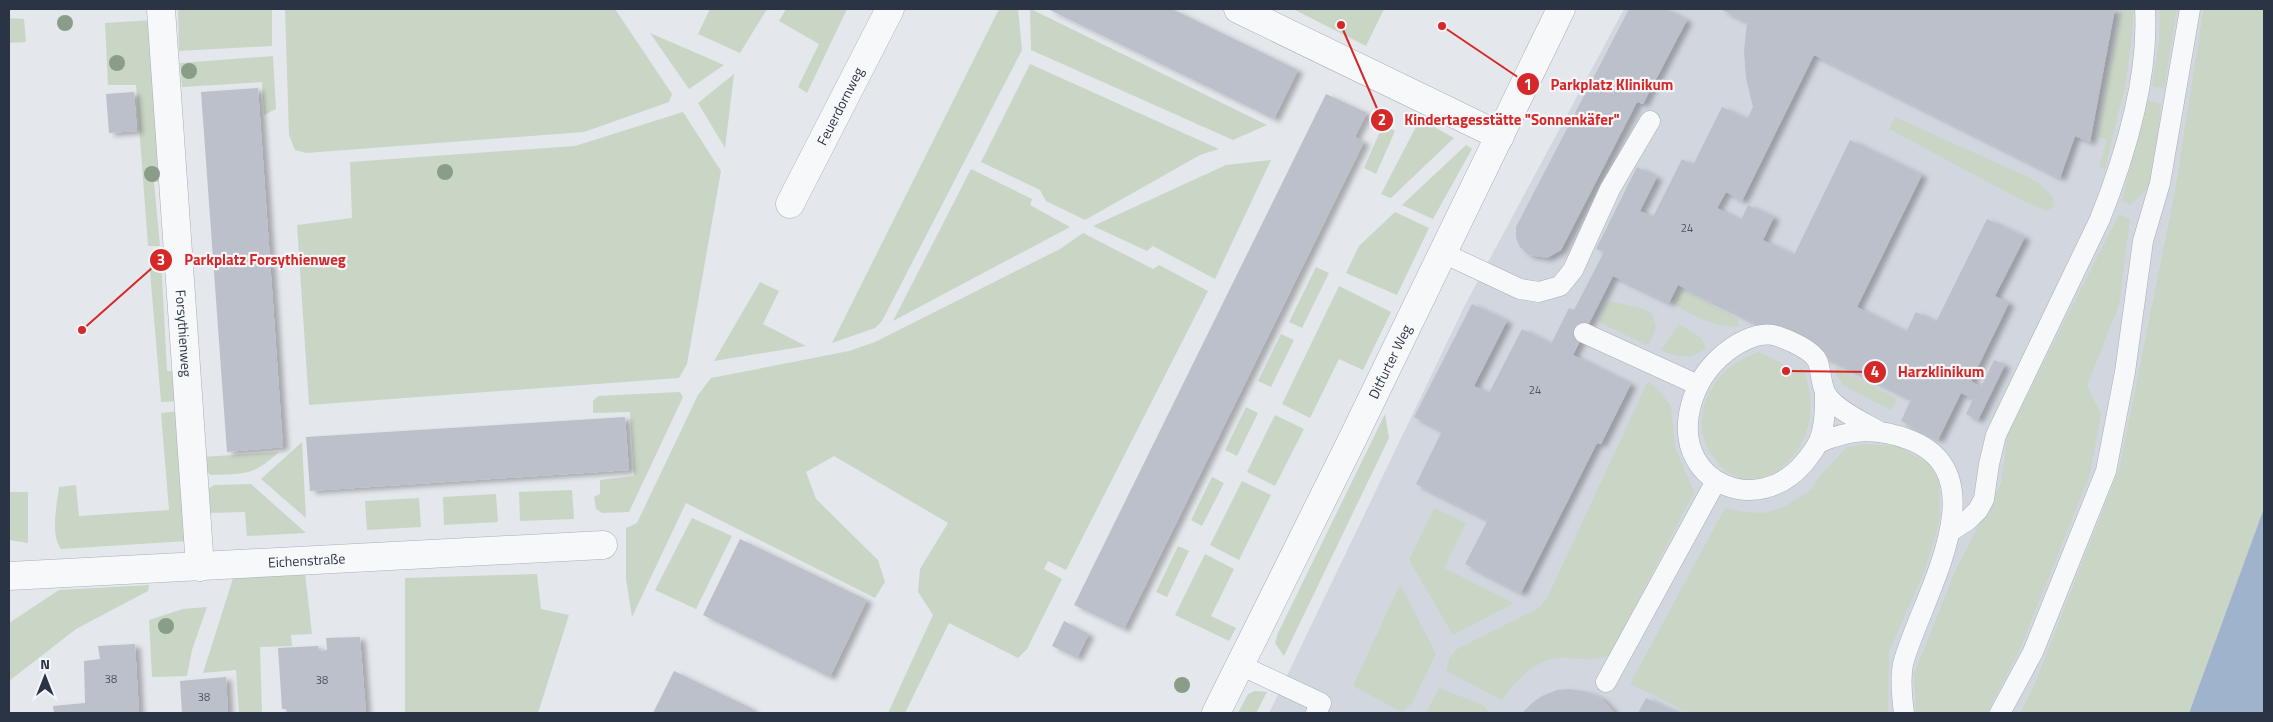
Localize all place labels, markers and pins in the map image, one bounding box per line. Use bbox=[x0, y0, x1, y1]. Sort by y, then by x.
callout: Parkplatz Klinikum bbox=[1516, 69, 1684, 99]
callout: Kindertagesstätte "Sonnenkäfer" bbox=[1370, 105, 1630, 135]
callout: Parkplatz Forsythienweg bbox=[149, 245, 355, 275]
callout: Harzklinikum bbox=[1863, 357, 1995, 387]

